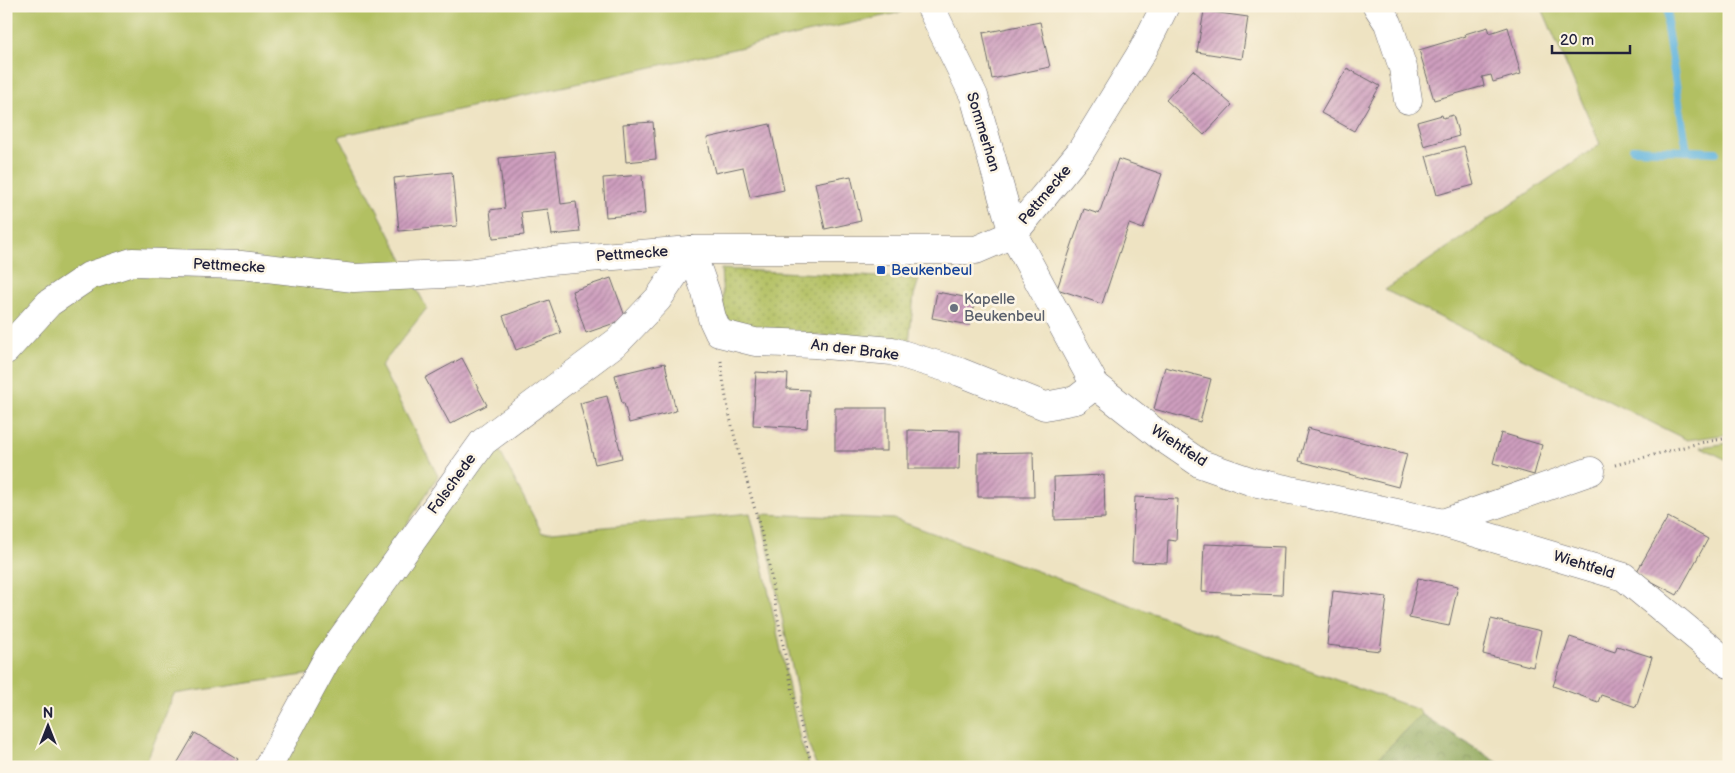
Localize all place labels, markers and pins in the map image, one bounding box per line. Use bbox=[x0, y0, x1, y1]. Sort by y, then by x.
place label: Beukenbeul bbox=[891, 261, 972, 280]
marker: Beukenbeul bbox=[875, 264, 887, 276]
place label: Kapelle Beukenbeul bbox=[964, 290, 1045, 326]
marker: Kapelle Beukenbeul bbox=[948, 302, 960, 314]

